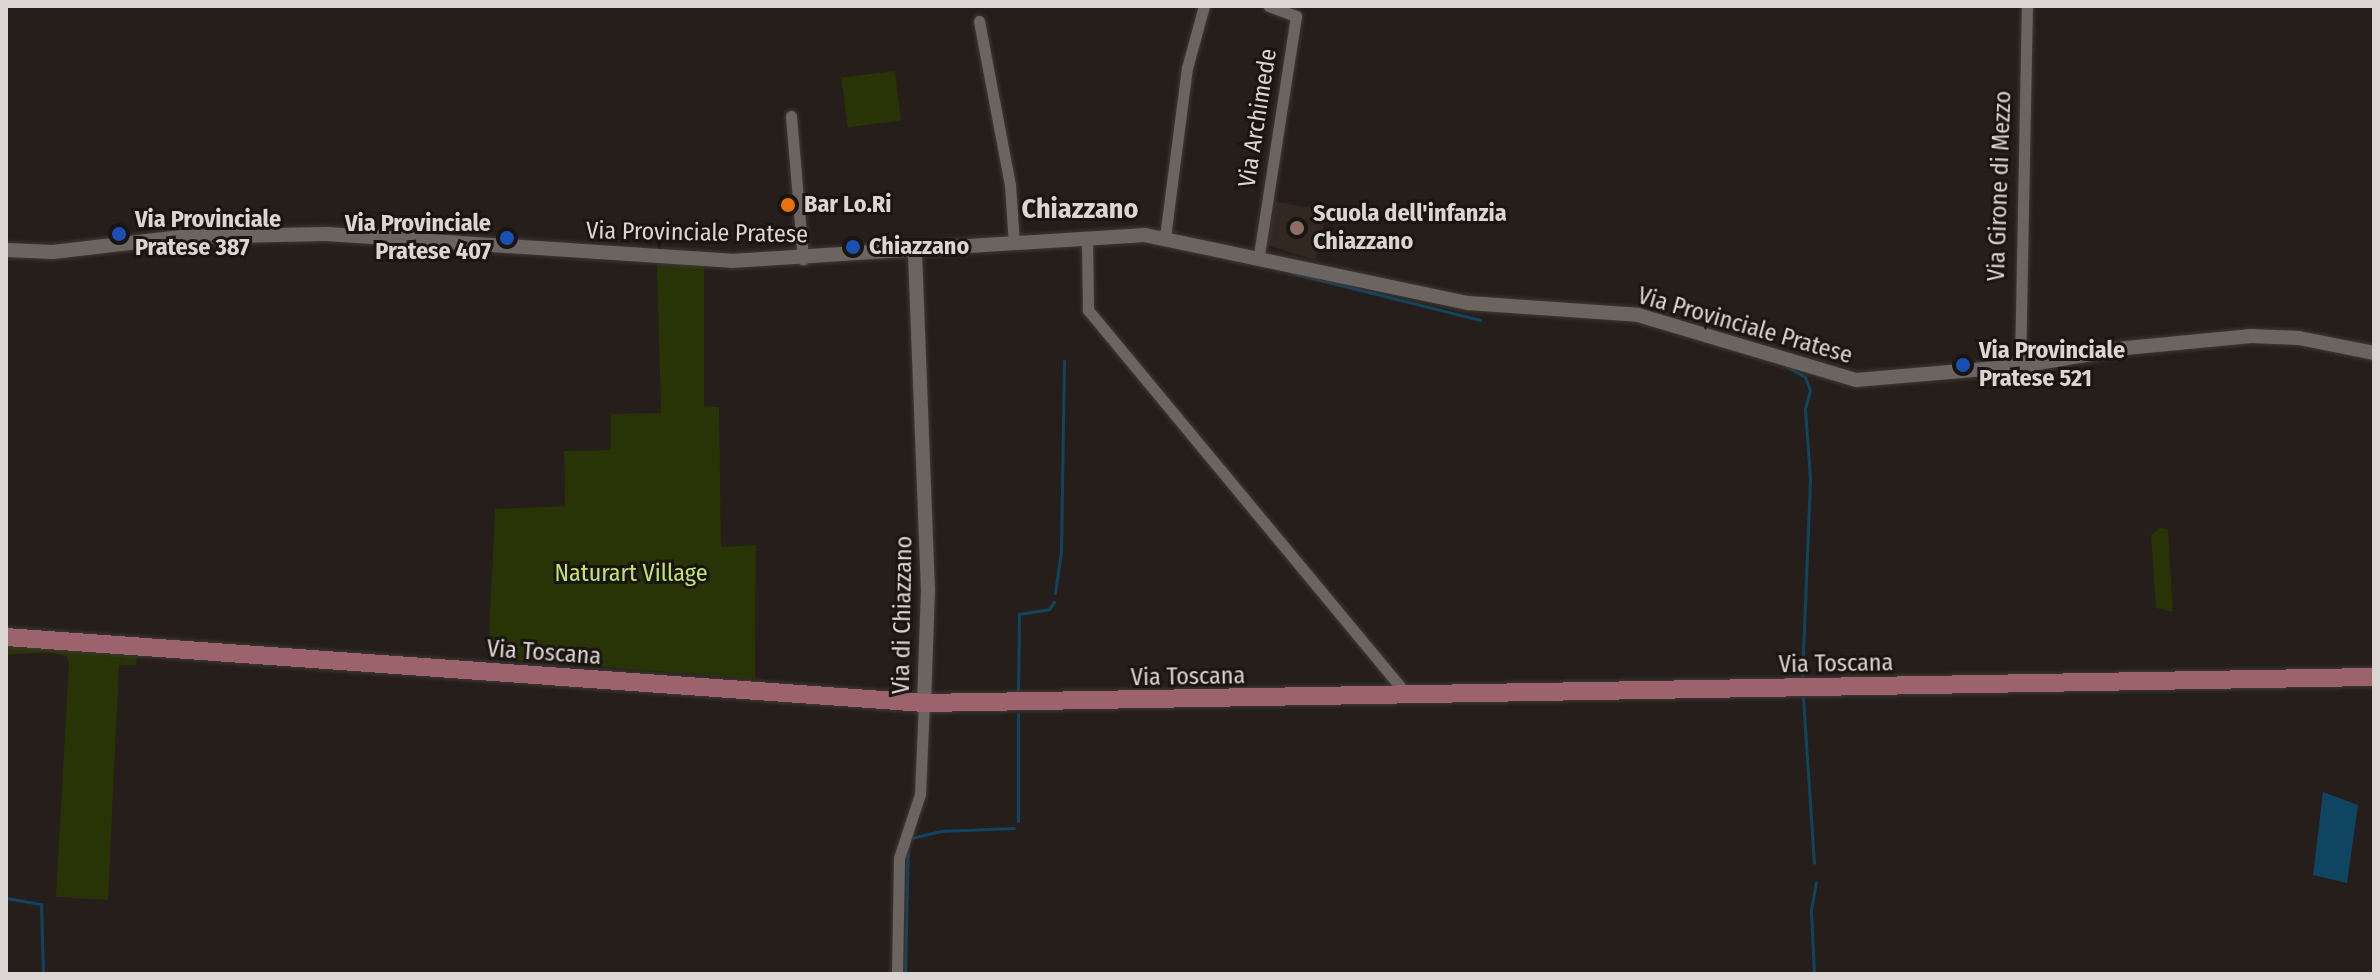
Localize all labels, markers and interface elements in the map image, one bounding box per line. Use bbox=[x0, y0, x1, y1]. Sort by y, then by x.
street label: Via Archimede bbox=[1233, 47, 1283, 189]
street label: Via Girone di Mezzo bbox=[1982, 90, 2018, 282]
place label: Bar Lo.Ri bbox=[804, 191, 892, 219]
district label: Chiazzano bbox=[1022, 192, 1138, 226]
marker: Bar Lo.Ri bbox=[779, 196, 797, 214]
place label: Scuola dell'infanzia Chiazzano bbox=[1313, 200, 1507, 256]
place label: Via Provinciale Pratese 387 bbox=[135, 206, 281, 262]
place label: Via Provinciale Pratese 407 bbox=[345, 210, 491, 266]
street label: Via Provinciale Pratese bbox=[586, 217, 808, 249]
marker: Scuola dell'infanzia Chiazzano bbox=[1288, 219, 1306, 237]
marker: Via Provinciale Pratese 387 bbox=[110, 225, 128, 243]
marker: Via Provinciale Pratese 407 bbox=[498, 229, 516, 247]
place label: Chiazzano bbox=[869, 233, 969, 261]
marker: Chiazzano bbox=[844, 238, 862, 256]
street label: Via Provinciale Pratese bbox=[1634, 282, 1856, 370]
place label: Via Provinciale Pratese 521 bbox=[1979, 337, 2125, 393]
marker: Via Provinciale Pratese 521 bbox=[1954, 356, 1972, 374]
street label: Via di Chiazzano bbox=[887, 536, 919, 694]
park label: Naturart Village bbox=[554, 560, 708, 588]
street label: Via Toscana bbox=[486, 635, 602, 671]
street label: Via Toscana bbox=[1778, 649, 1894, 679]
street label: Via Toscana bbox=[1130, 662, 1246, 692]

